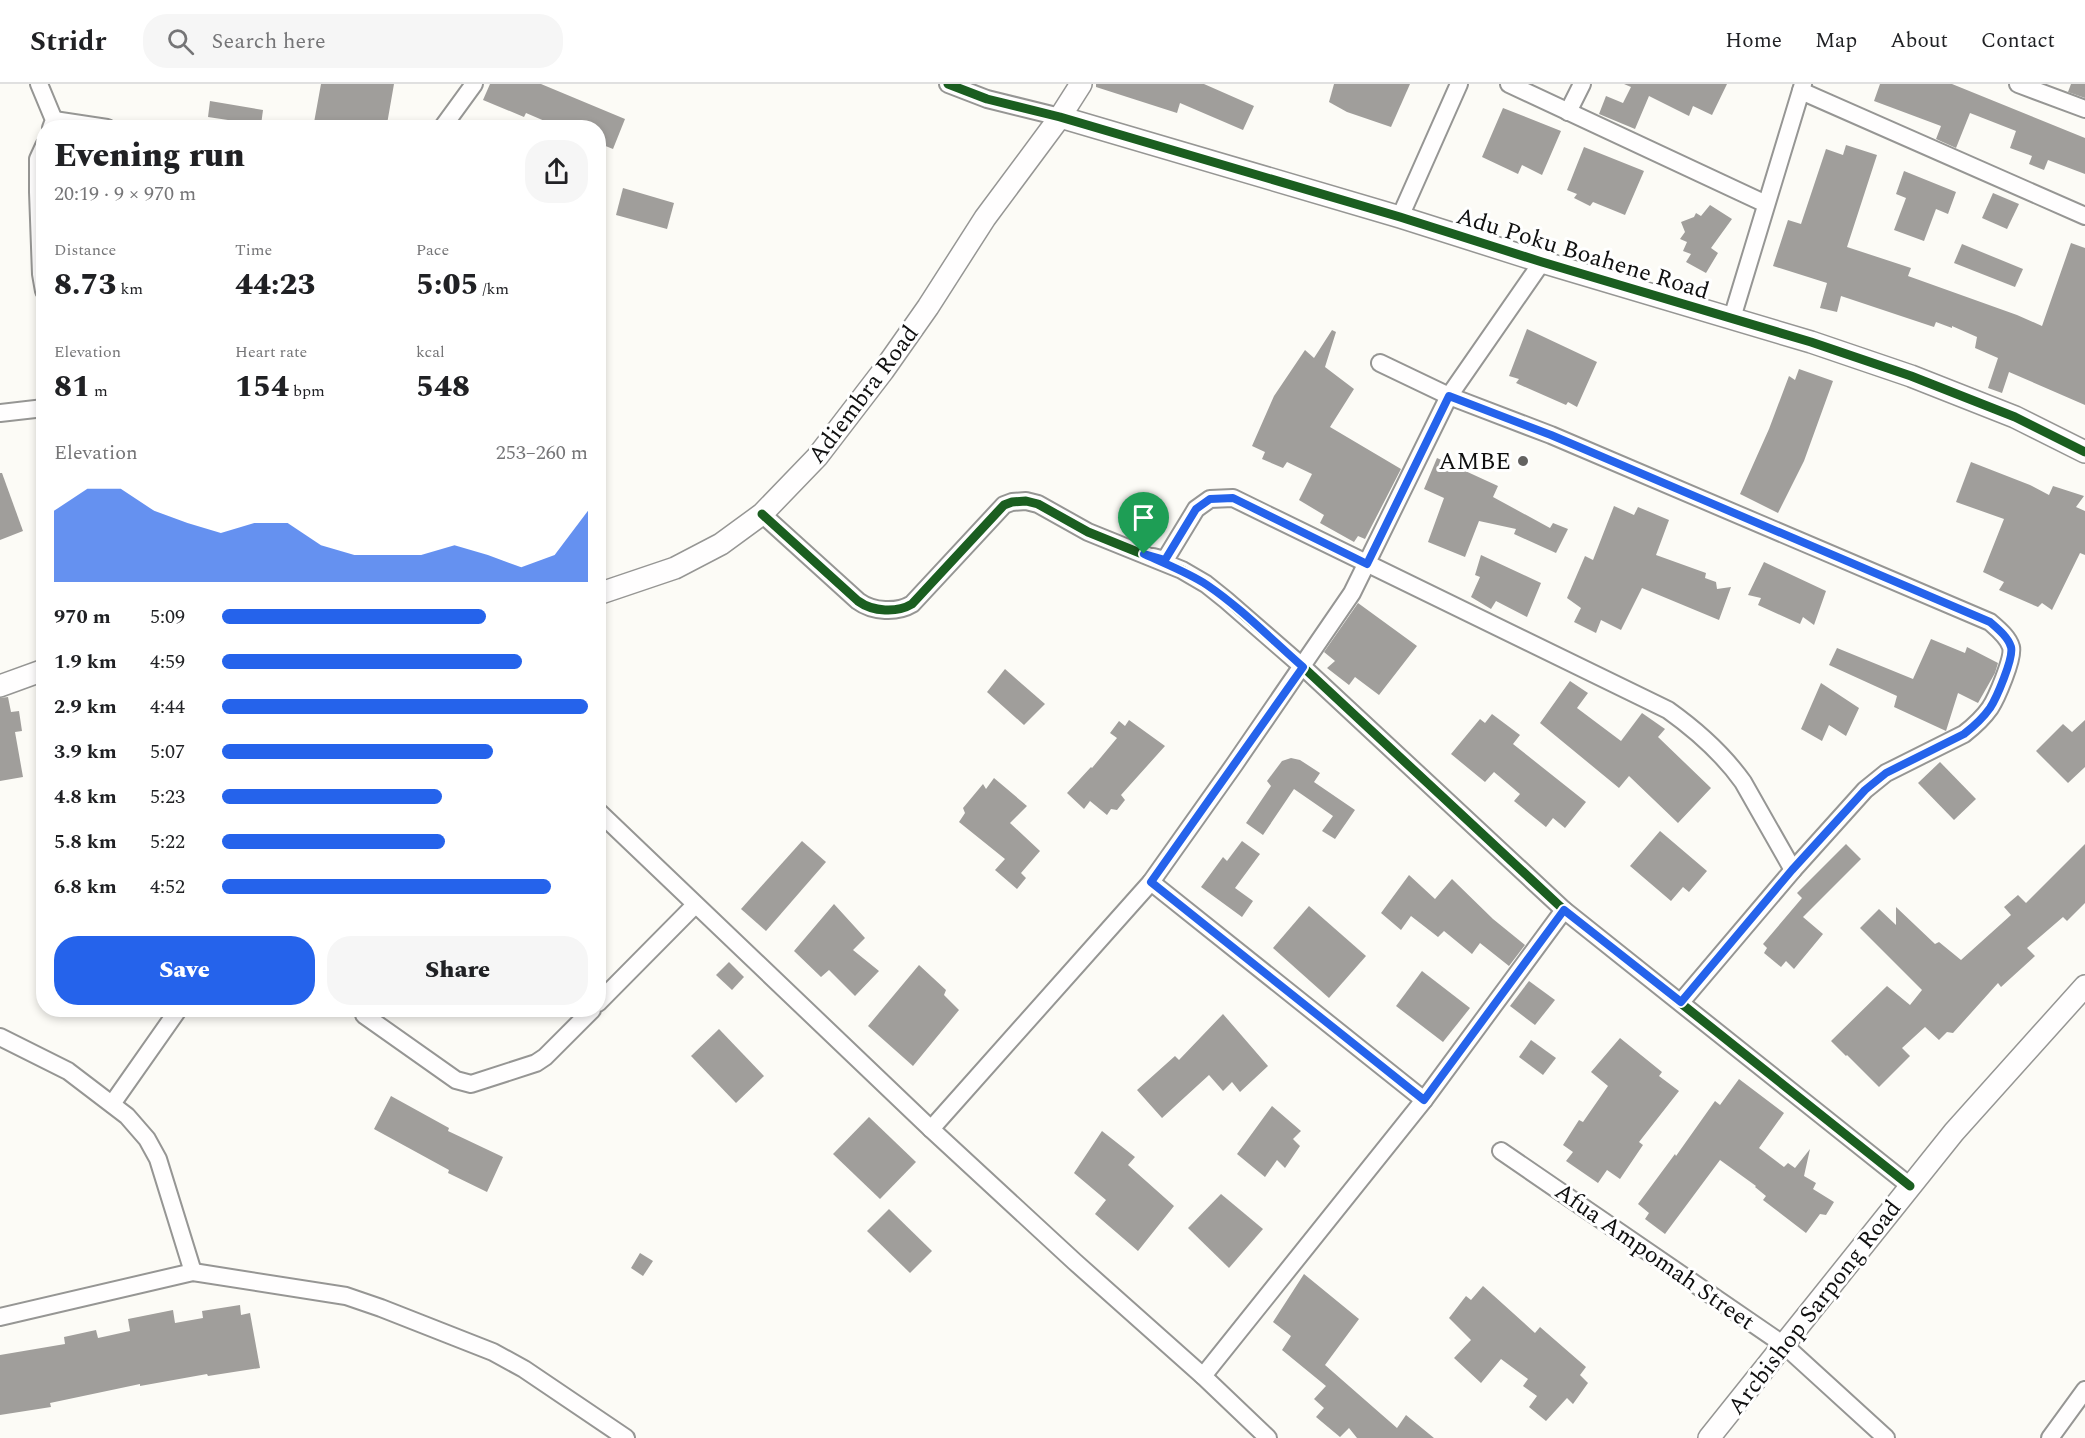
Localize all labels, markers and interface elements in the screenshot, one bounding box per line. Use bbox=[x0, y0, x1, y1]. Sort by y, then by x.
search box bbox=[143, 14, 563, 68]
text: Stridr bbox=[30, 20, 107, 63]
icon: search bbox=[164, 25, 197, 58]
text: Search here bbox=[212, 25, 326, 58]
text: Home bbox=[1725, 25, 1782, 57]
text: Map bbox=[1815, 25, 1857, 57]
text: About bbox=[1890, 25, 1948, 57]
text: Contact bbox=[1981, 25, 2055, 57]
text: Evening run bbox=[54, 131, 245, 181]
button: share bbox=[525, 140, 588, 203]
text: 20:19 · 9 × 970 m bbox=[54, 179, 196, 209]
street label: Adu Poku Boahene Road bbox=[1452, 198, 1714, 310]
text: Distance bbox=[54, 238, 116, 262]
text: Time bbox=[235, 238, 272, 262]
text: Pace bbox=[416, 238, 449, 262]
text: 8.73 bbox=[54, 262, 116, 308]
text: 44:23 bbox=[235, 262, 315, 308]
text: 5:05 bbox=[416, 262, 478, 308]
text: km bbox=[116, 277, 143, 301]
text: /km bbox=[478, 277, 509, 301]
street label: Adiembra Road bbox=[800, 318, 928, 472]
text: Elevation bbox=[54, 340, 121, 364]
text: Heart rate bbox=[235, 340, 307, 364]
text: kcal bbox=[416, 340, 445, 364]
text: 81 bbox=[54, 364, 90, 410]
text: 154 bbox=[235, 364, 289, 410]
text: 548 bbox=[416, 364, 470, 410]
text: m bbox=[90, 379, 108, 403]
text: bpm bbox=[289, 379, 325, 403]
text: Elevation bbox=[54, 438, 138, 468]
text: 253–260 m bbox=[496, 438, 588, 468]
place label: AMBE bbox=[1439, 444, 1511, 480]
marker: AMBE bbox=[1516, 454, 1530, 468]
pin bbox=[1118, 492, 1169, 554]
icon: arrive bbox=[1127, 501, 1160, 534]
text: 970 m bbox=[54, 602, 111, 632]
text: 5:09 bbox=[150, 602, 185, 632]
text: 1.9 km bbox=[54, 647, 117, 677]
text: 4:59 bbox=[150, 647, 185, 677]
text: 2.9 km bbox=[54, 692, 117, 722]
text: 4:44 bbox=[150, 692, 185, 722]
text: 3.9 km bbox=[54, 737, 117, 767]
text: 5:07 bbox=[150, 737, 185, 767]
text: 4.8 km bbox=[54, 782, 117, 812]
text: 5:23 bbox=[150, 782, 185, 812]
text: 5.8 km bbox=[54, 827, 117, 857]
text: 5:22 bbox=[150, 827, 185, 857]
text: 6.8 km bbox=[54, 872, 117, 902]
text: 4:52 bbox=[150, 872, 185, 902]
button: Save bbox=[54, 936, 315, 1005]
button: Share bbox=[327, 936, 588, 1005]
street label: Afua Ampomah Street bbox=[1547, 1174, 1762, 1340]
street label: Arcbishop Sarpong Road bbox=[1719, 1192, 1911, 1423]

